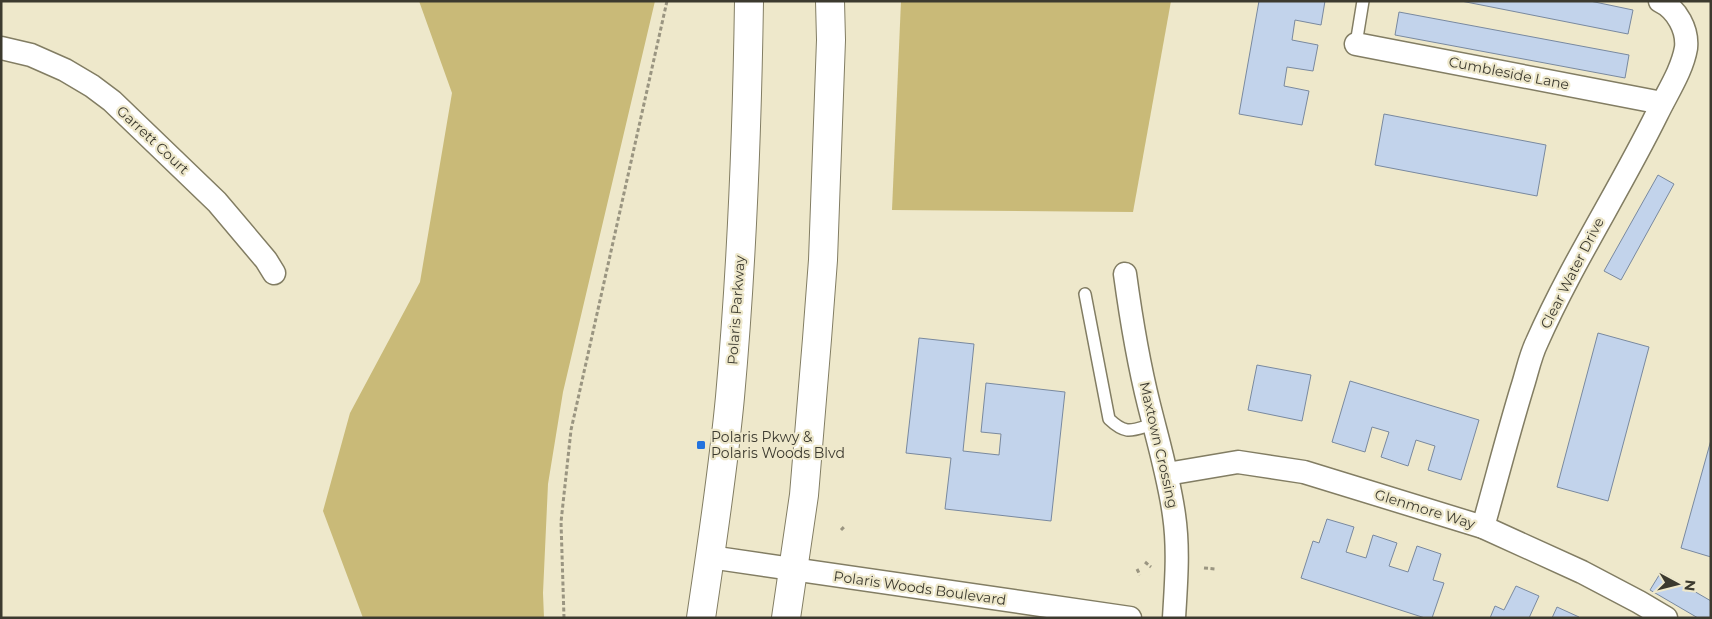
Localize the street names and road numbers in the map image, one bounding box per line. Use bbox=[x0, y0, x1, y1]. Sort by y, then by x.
street label: Cumbleside Lane bbox=[1447, 52, 1571, 94]
street label: Garrett Court bbox=[113, 102, 193, 178]
street label: Clear Water Drive bbox=[1536, 214, 1608, 332]
street label: Polaris Parkway bbox=[723, 254, 749, 365]
street label: Maxtown Crossing bbox=[1136, 380, 1182, 510]
street label: Glenmore Way bbox=[1373, 485, 1478, 533]
street label: Polaris Woods Boulevard bbox=[833, 567, 1007, 609]

